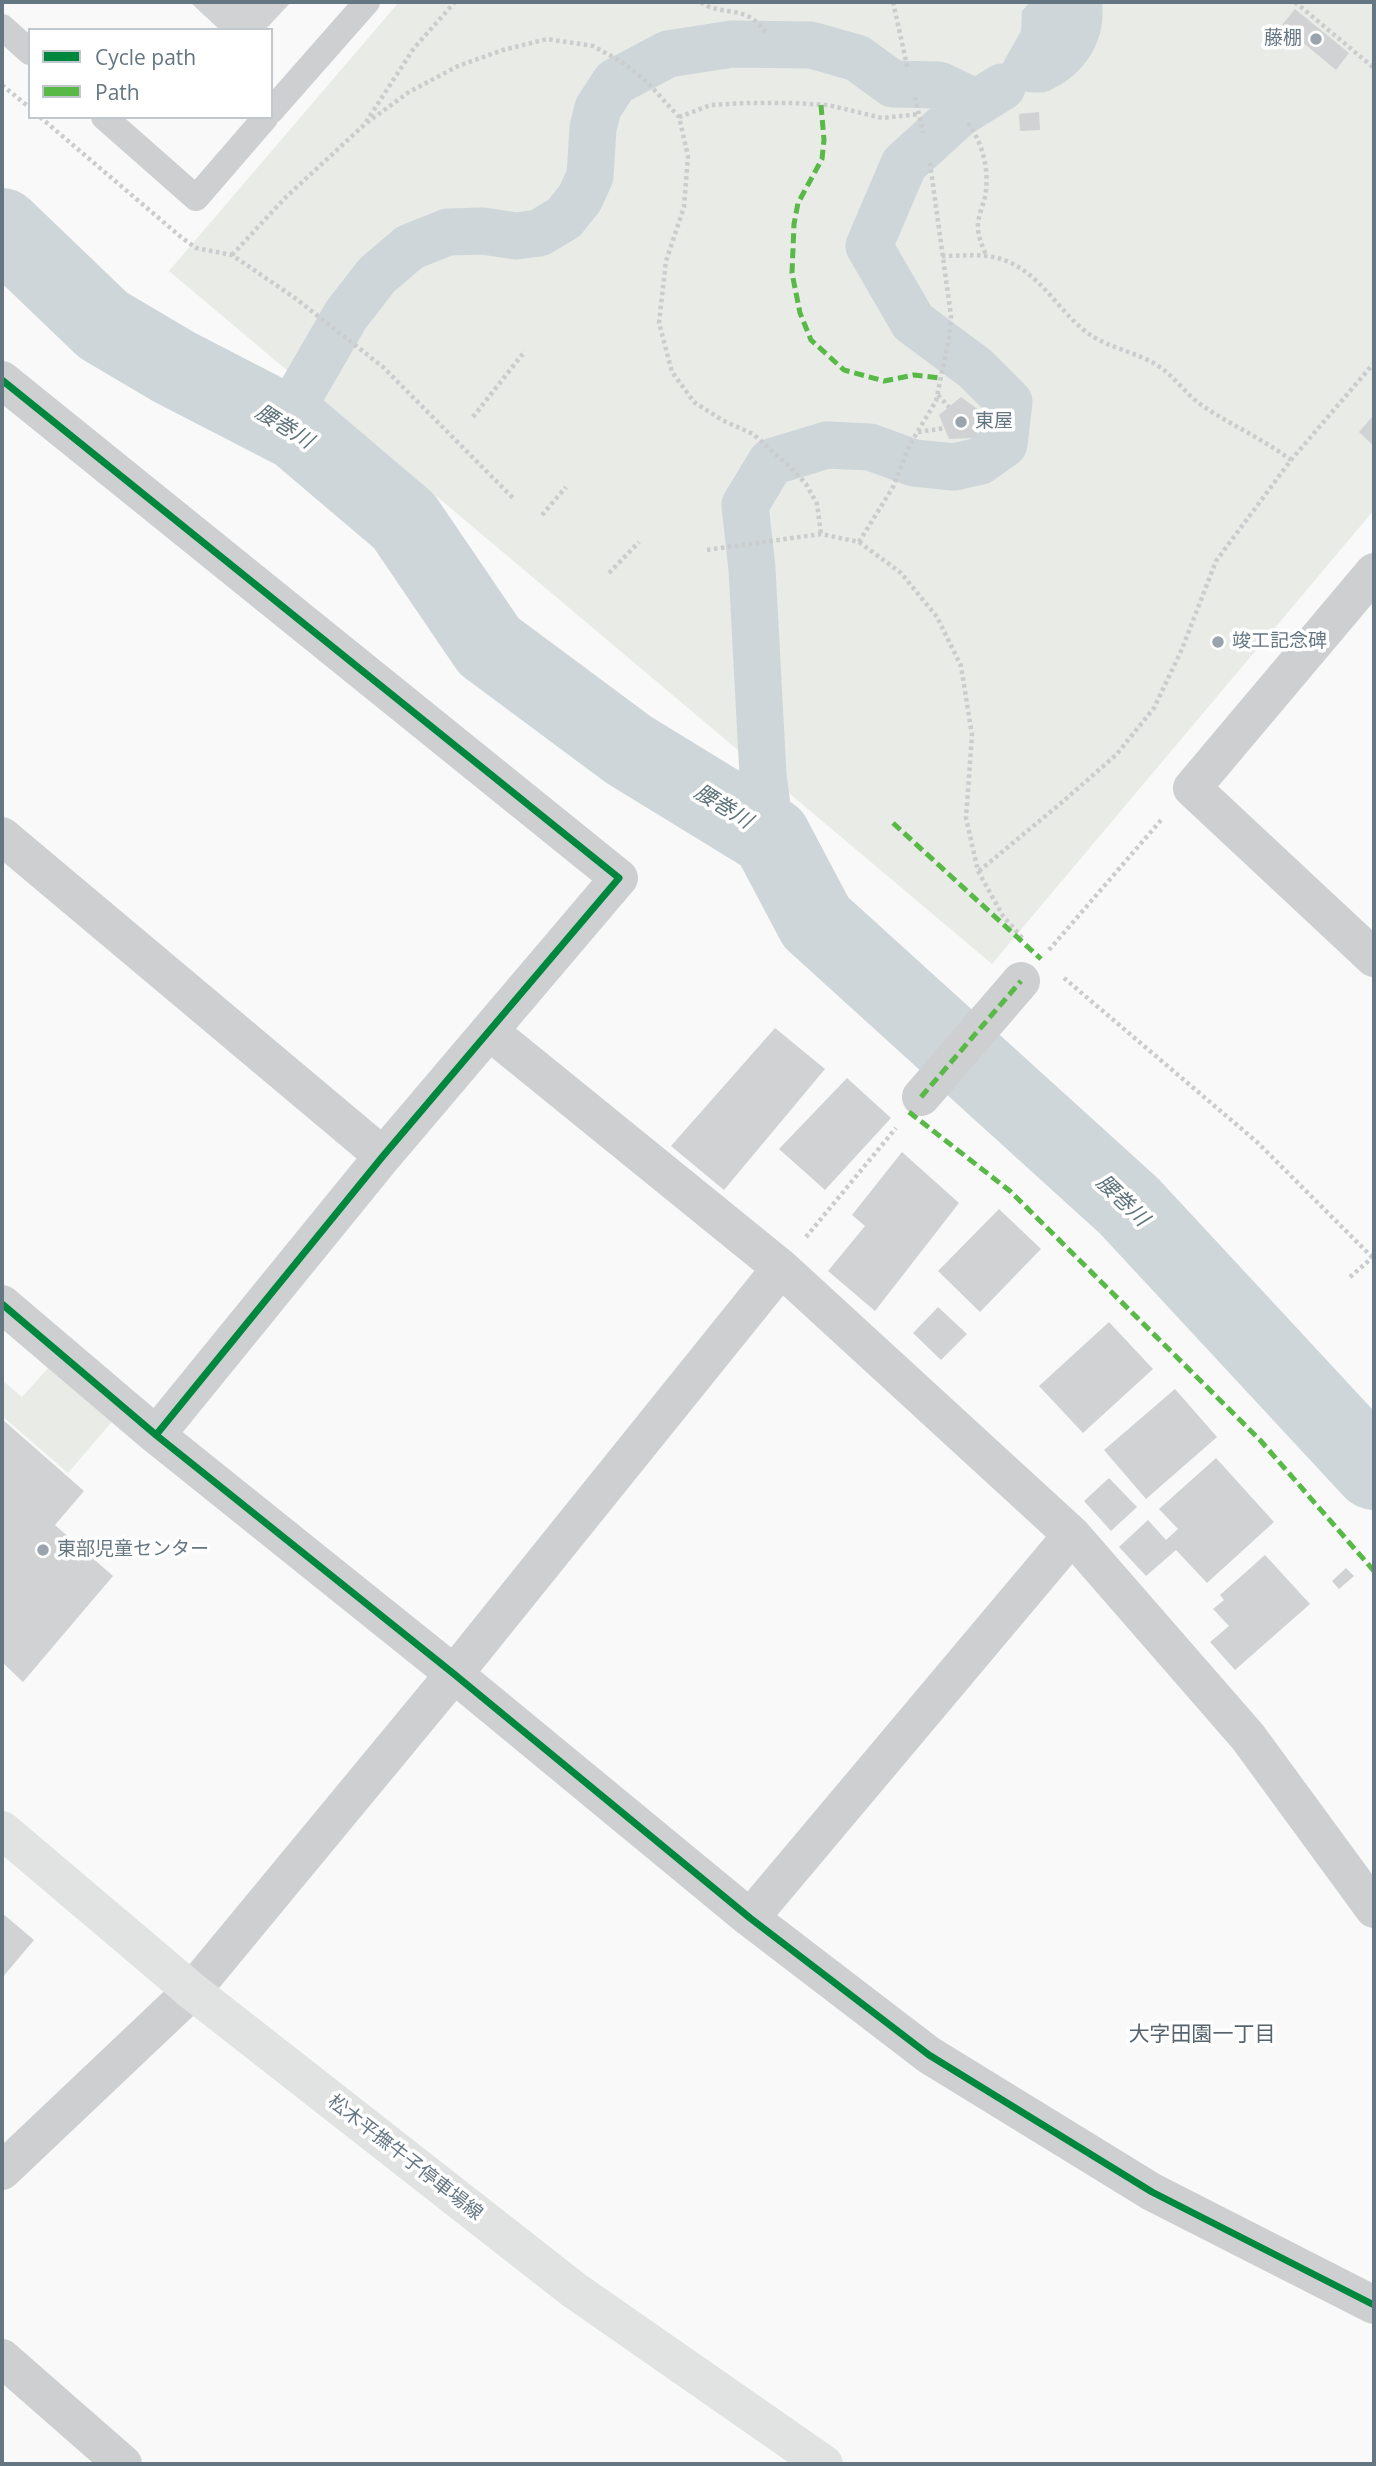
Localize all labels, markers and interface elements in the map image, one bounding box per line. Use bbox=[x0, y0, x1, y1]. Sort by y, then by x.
legend bbox=[28, 28, 273, 119]
place label: 藤棚 bbox=[1264, 28, 1302, 50]
marker: 藤棚 bbox=[1308, 31, 1324, 47]
text: Cycle path bbox=[95, 43, 196, 71]
text: Path bbox=[95, 78, 140, 106]
water label: 腰巻川 bbox=[251, 400, 317, 454]
place label: 東屋 bbox=[975, 411, 1013, 433]
marker: 東屋 bbox=[953, 414, 969, 430]
place label: 竣工記念碑 bbox=[1232, 631, 1327, 653]
marker: 竣工記念碑 bbox=[1210, 634, 1226, 650]
water label: 腰巻川 bbox=[690, 780, 756, 834]
water label: 腰巻川 bbox=[1091, 1170, 1153, 1232]
place label: 東部児童センター bbox=[57, 1539, 209, 1561]
marker: 東部児童センター bbox=[35, 1542, 51, 1558]
district label: 大字田園一丁目 bbox=[1129, 2022, 1275, 2048]
street label: 松木平撫牛子停車場線 bbox=[323, 2091, 487, 2225]

